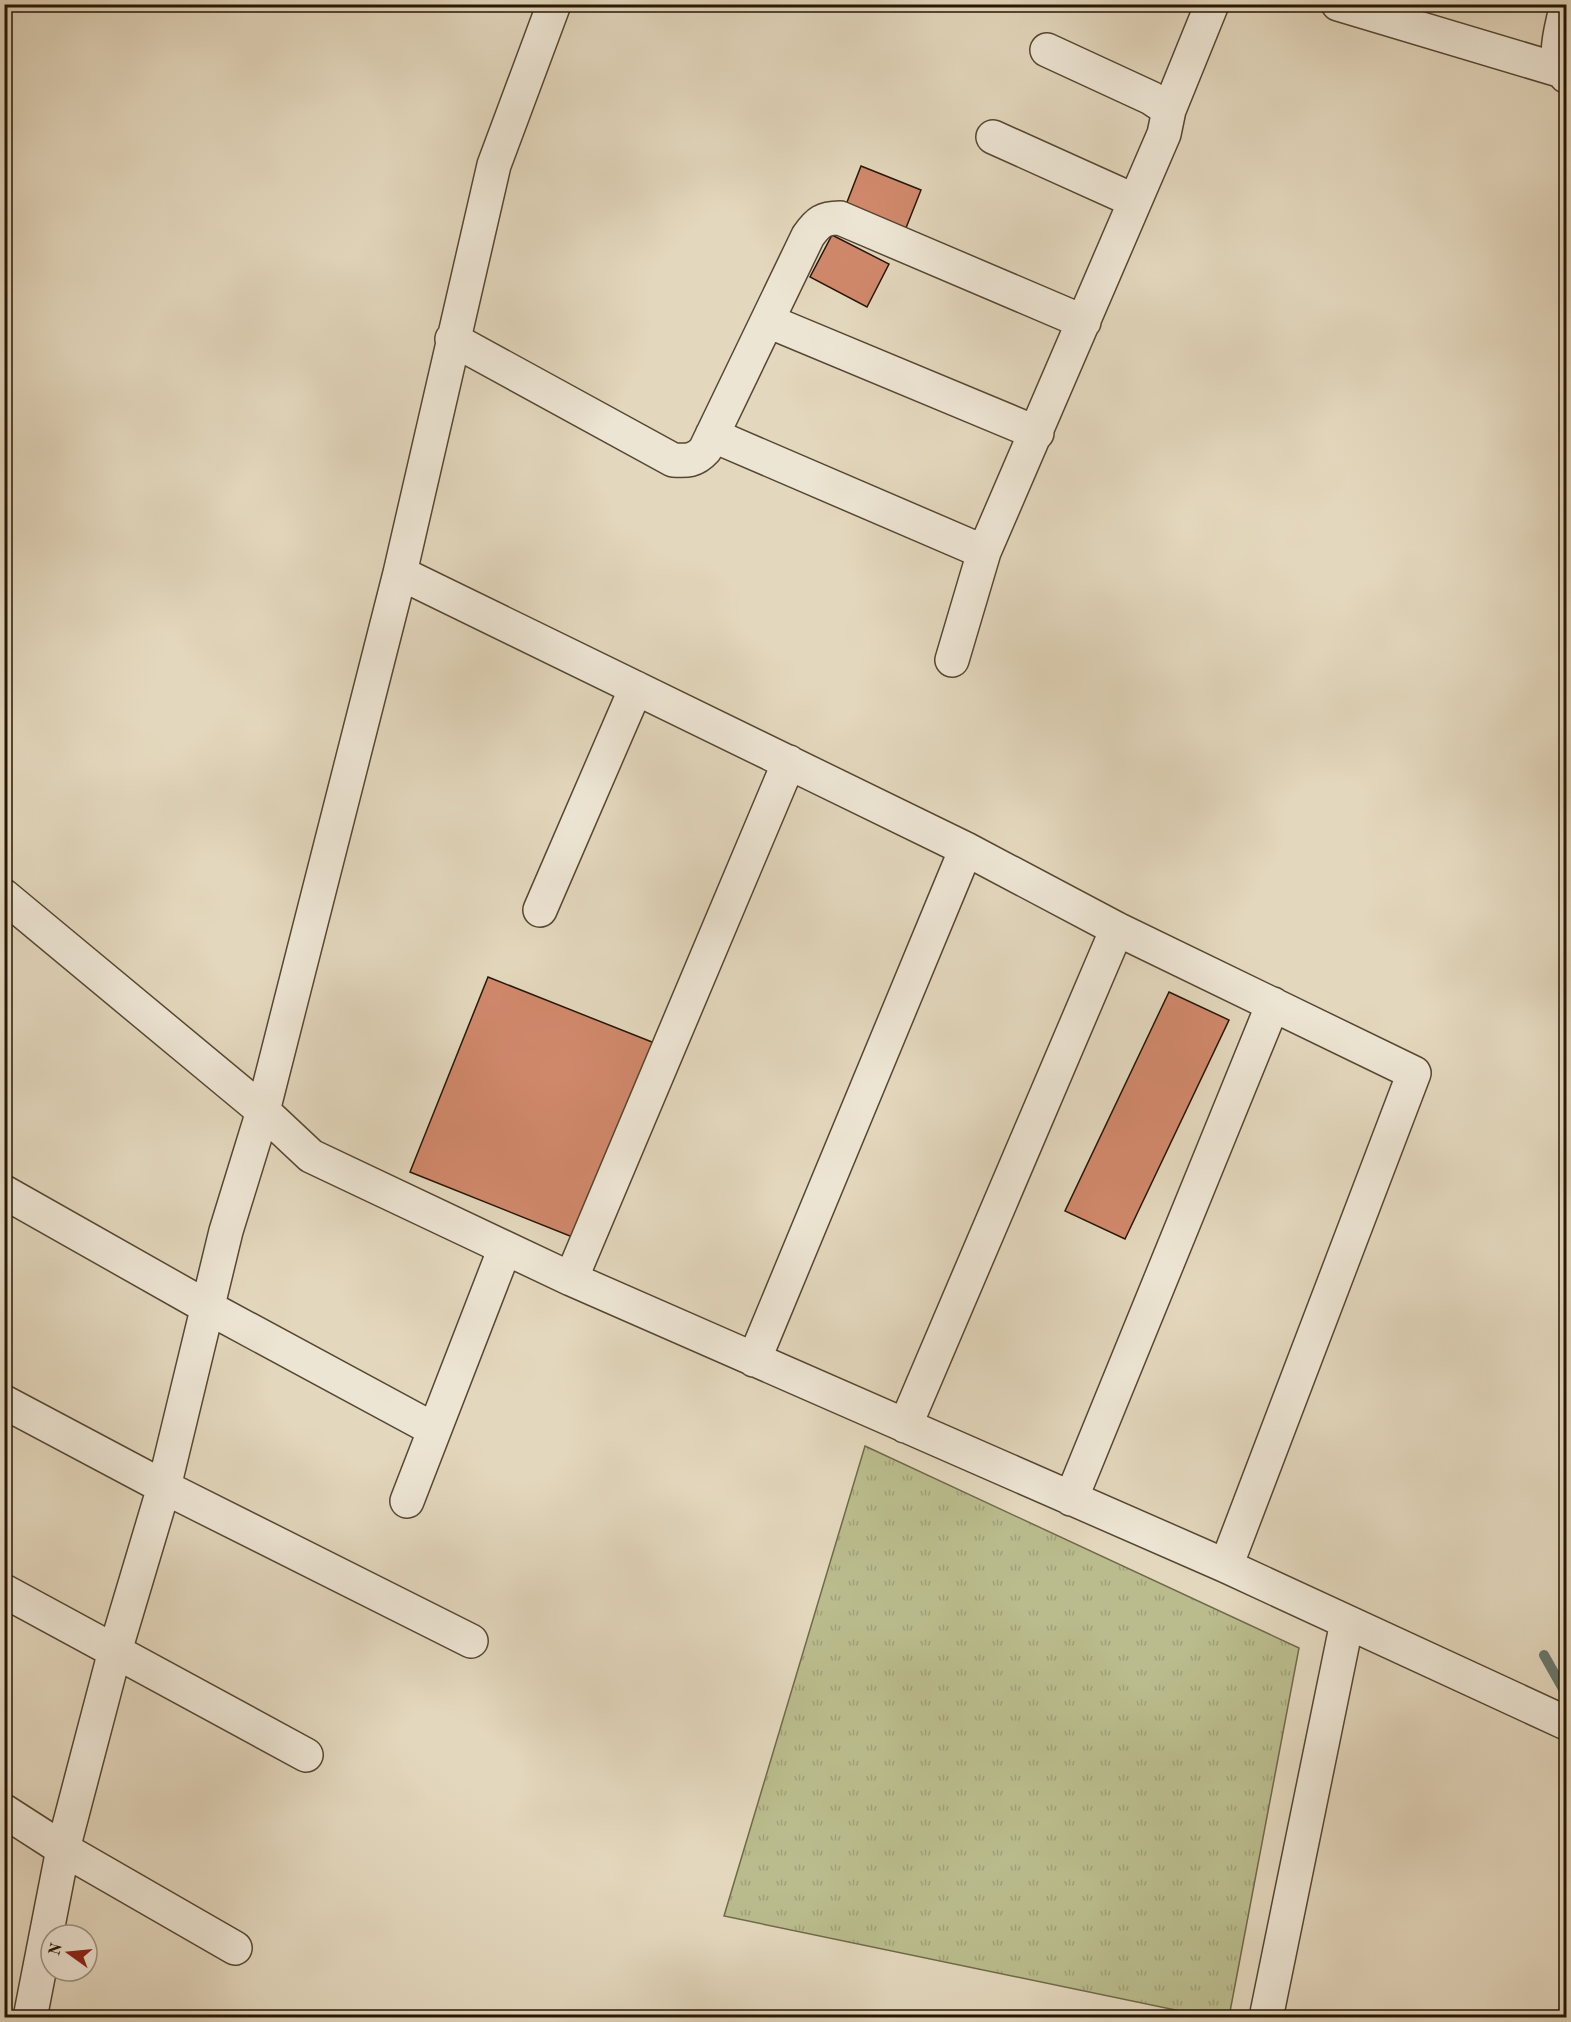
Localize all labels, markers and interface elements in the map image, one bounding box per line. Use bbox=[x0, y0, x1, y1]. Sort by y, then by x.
north arrow bbox=[39, 1923, 99, 1983]
text: N bbox=[47, 1941, 66, 1958]

